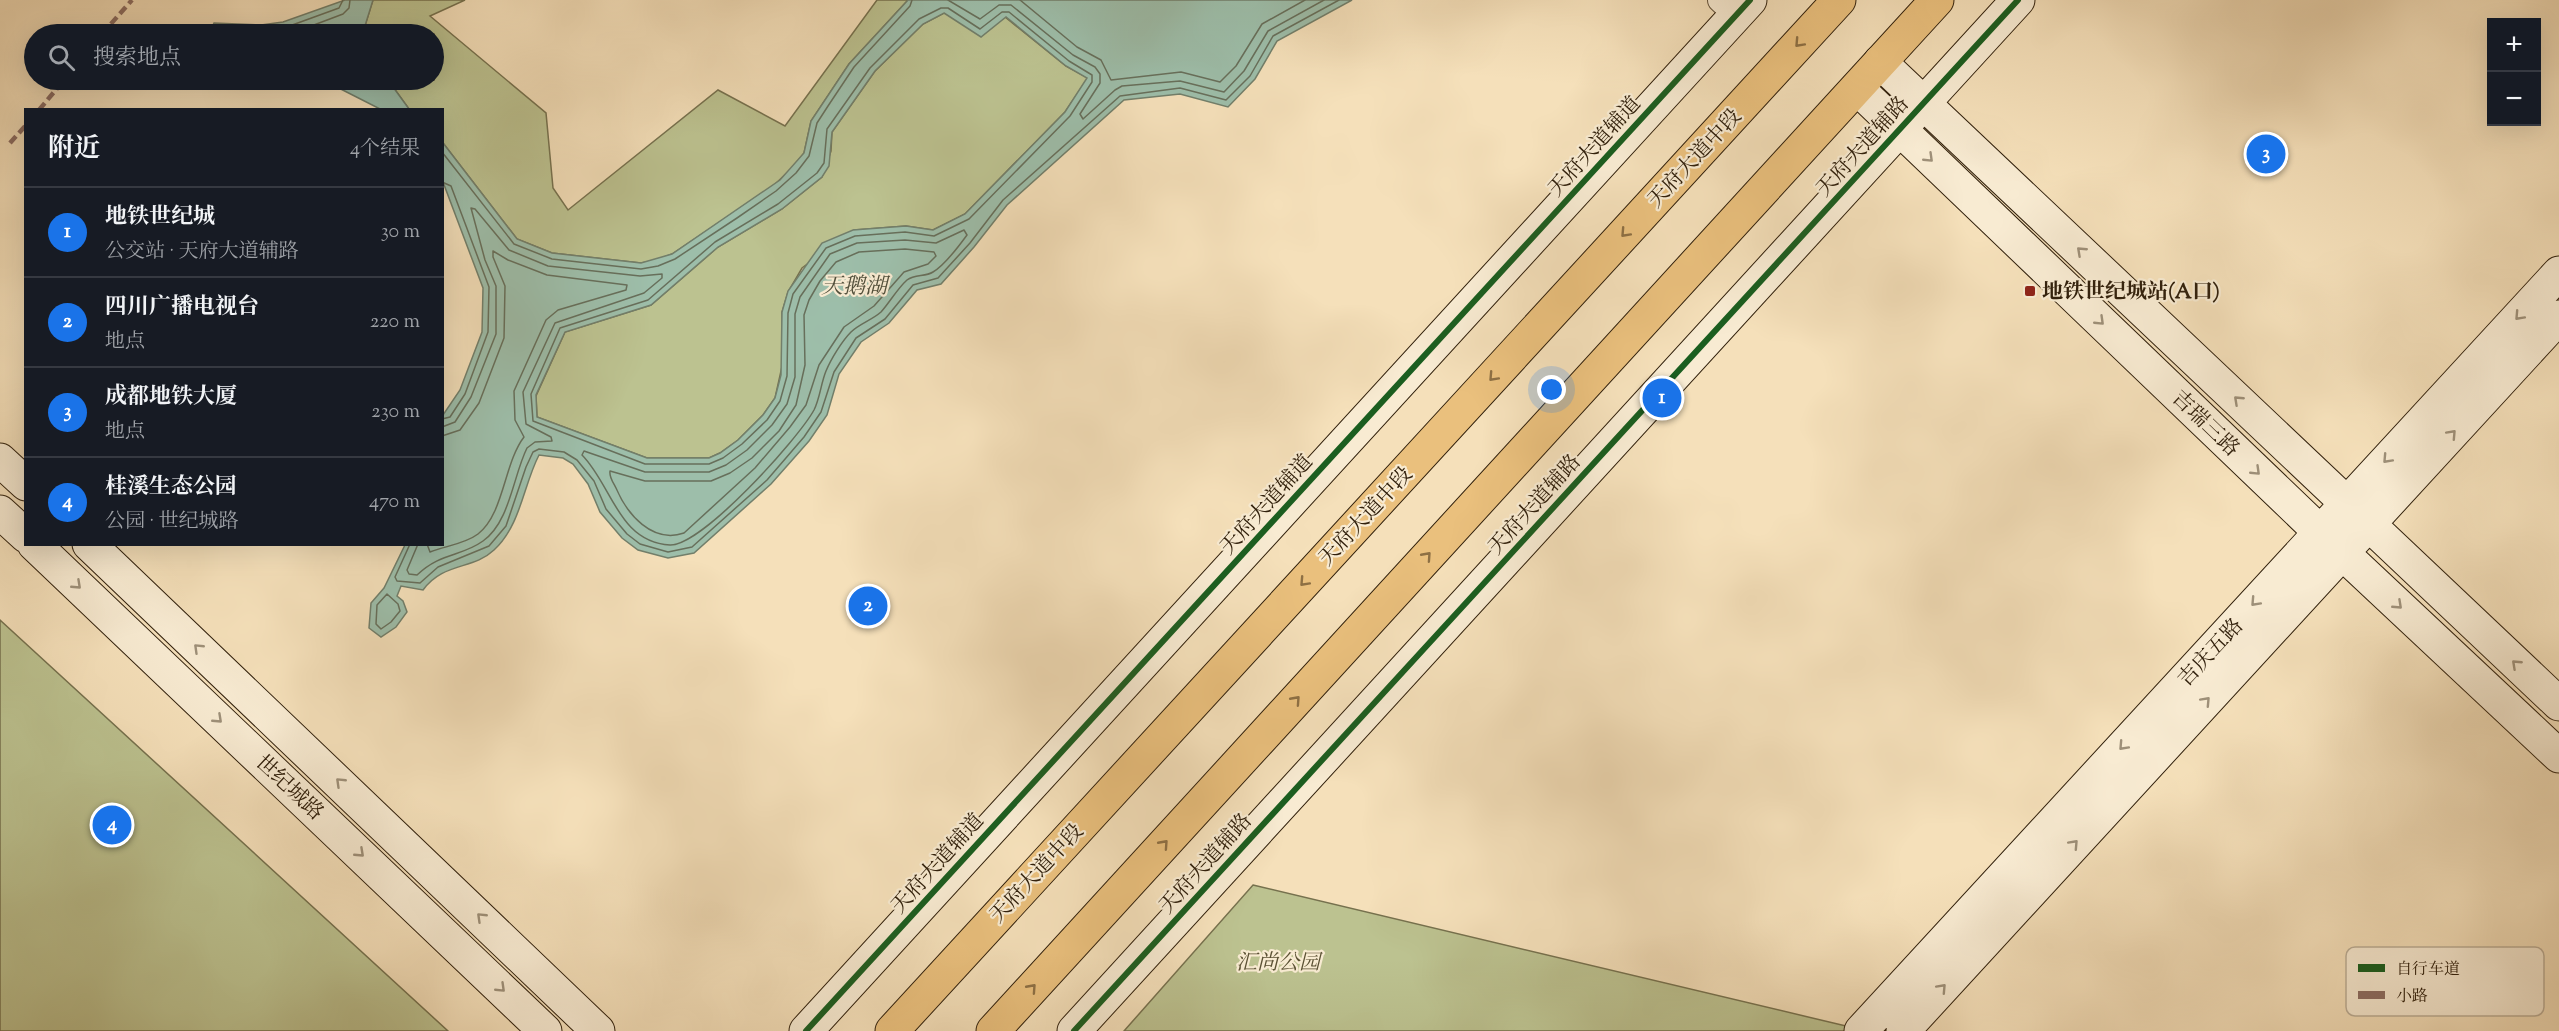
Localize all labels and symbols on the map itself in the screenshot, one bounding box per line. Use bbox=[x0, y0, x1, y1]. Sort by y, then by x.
one-way arrow bbox=[1795, 36, 1806, 47]
street label: 天府大道辅道 bbox=[1542, 90, 1649, 204]
street label: 天府大道辅路 bbox=[1810, 90, 1917, 204]
street label: 天府大道中段 bbox=[1642, 103, 1749, 216]
pin: 3 bbox=[2246, 132, 2286, 176]
one-way arrow bbox=[1921, 150, 1932, 161]
one-way arrow bbox=[1621, 226, 1632, 237]
one-way arrow bbox=[2077, 248, 2088, 259]
water label: 天鹅湖 bbox=[821, 272, 891, 304]
place label: 地铁世纪城站(A口) bbox=[2042, 278, 2220, 308]
marker: 地铁世纪城站(A口) bbox=[2023, 284, 2037, 298]
one-way arrow bbox=[2515, 309, 2526, 319]
one-way arrow bbox=[2093, 314, 2104, 325]
one-way arrow bbox=[1489, 370, 1500, 380]
your location bbox=[1537, 375, 1566, 404]
pin: 1 bbox=[1642, 376, 1682, 420]
street label: 吉瑞三路 bbox=[2164, 384, 2245, 464]
one-way arrow bbox=[2234, 396, 2244, 407]
one-way arrow bbox=[2445, 430, 2456, 441]
street label: 天府大道辅道 bbox=[1214, 448, 1321, 562]
street label: 天府大道辅路 bbox=[1482, 448, 1589, 562]
one-way arrow bbox=[2383, 452, 2394, 463]
street label: 天府大道中段 bbox=[1313, 461, 1420, 574]
one-way arrow bbox=[2249, 463, 2260, 474]
one-way arrow bbox=[1420, 553, 1431, 563]
one-way arrow bbox=[1300, 575, 1311, 586]
one-way arrow bbox=[69, 577, 80, 588]
pin: 2 bbox=[848, 584, 888, 628]
one-way arrow bbox=[2251, 596, 2262, 606]
one-way arrow bbox=[2391, 597, 2402, 608]
street label: 吉庆五路 bbox=[2172, 612, 2251, 694]
one-way arrow bbox=[195, 644, 205, 655]
one-way arrow bbox=[2513, 660, 2523, 671]
one-way arrow bbox=[1289, 696, 1300, 707]
one-way arrow bbox=[2199, 697, 2210, 707]
one-way arrow bbox=[210, 712, 221, 723]
one-way arrow bbox=[2119, 739, 2130, 750]
street label: 世纪城路 bbox=[248, 749, 330, 828]
one-way arrow bbox=[336, 779, 347, 790]
pin: 4 bbox=[92, 802, 132, 848]
street label: 天府大道辅道 bbox=[885, 807, 992, 921]
street label: 天府大道辅路 bbox=[1153, 807, 1260, 921]
street label: 天府大道中段 bbox=[984, 818, 1091, 931]
one-way arrow bbox=[1157, 840, 1168, 851]
one-way arrow bbox=[2067, 841, 2078, 851]
one-way arrow bbox=[353, 846, 363, 857]
one-way arrow bbox=[477, 913, 488, 924]
legend bbox=[2346, 947, 2544, 1016]
park label: 汇尚公园 bbox=[1236, 949, 1323, 979]
text: 自行车道 bbox=[2396, 959, 2460, 982]
one-way arrow bbox=[494, 981, 504, 992]
one-way arrow bbox=[1025, 984, 1036, 995]
one-way arrow bbox=[1935, 984, 1946, 995]
text: 小路 bbox=[2396, 986, 2428, 1009]

